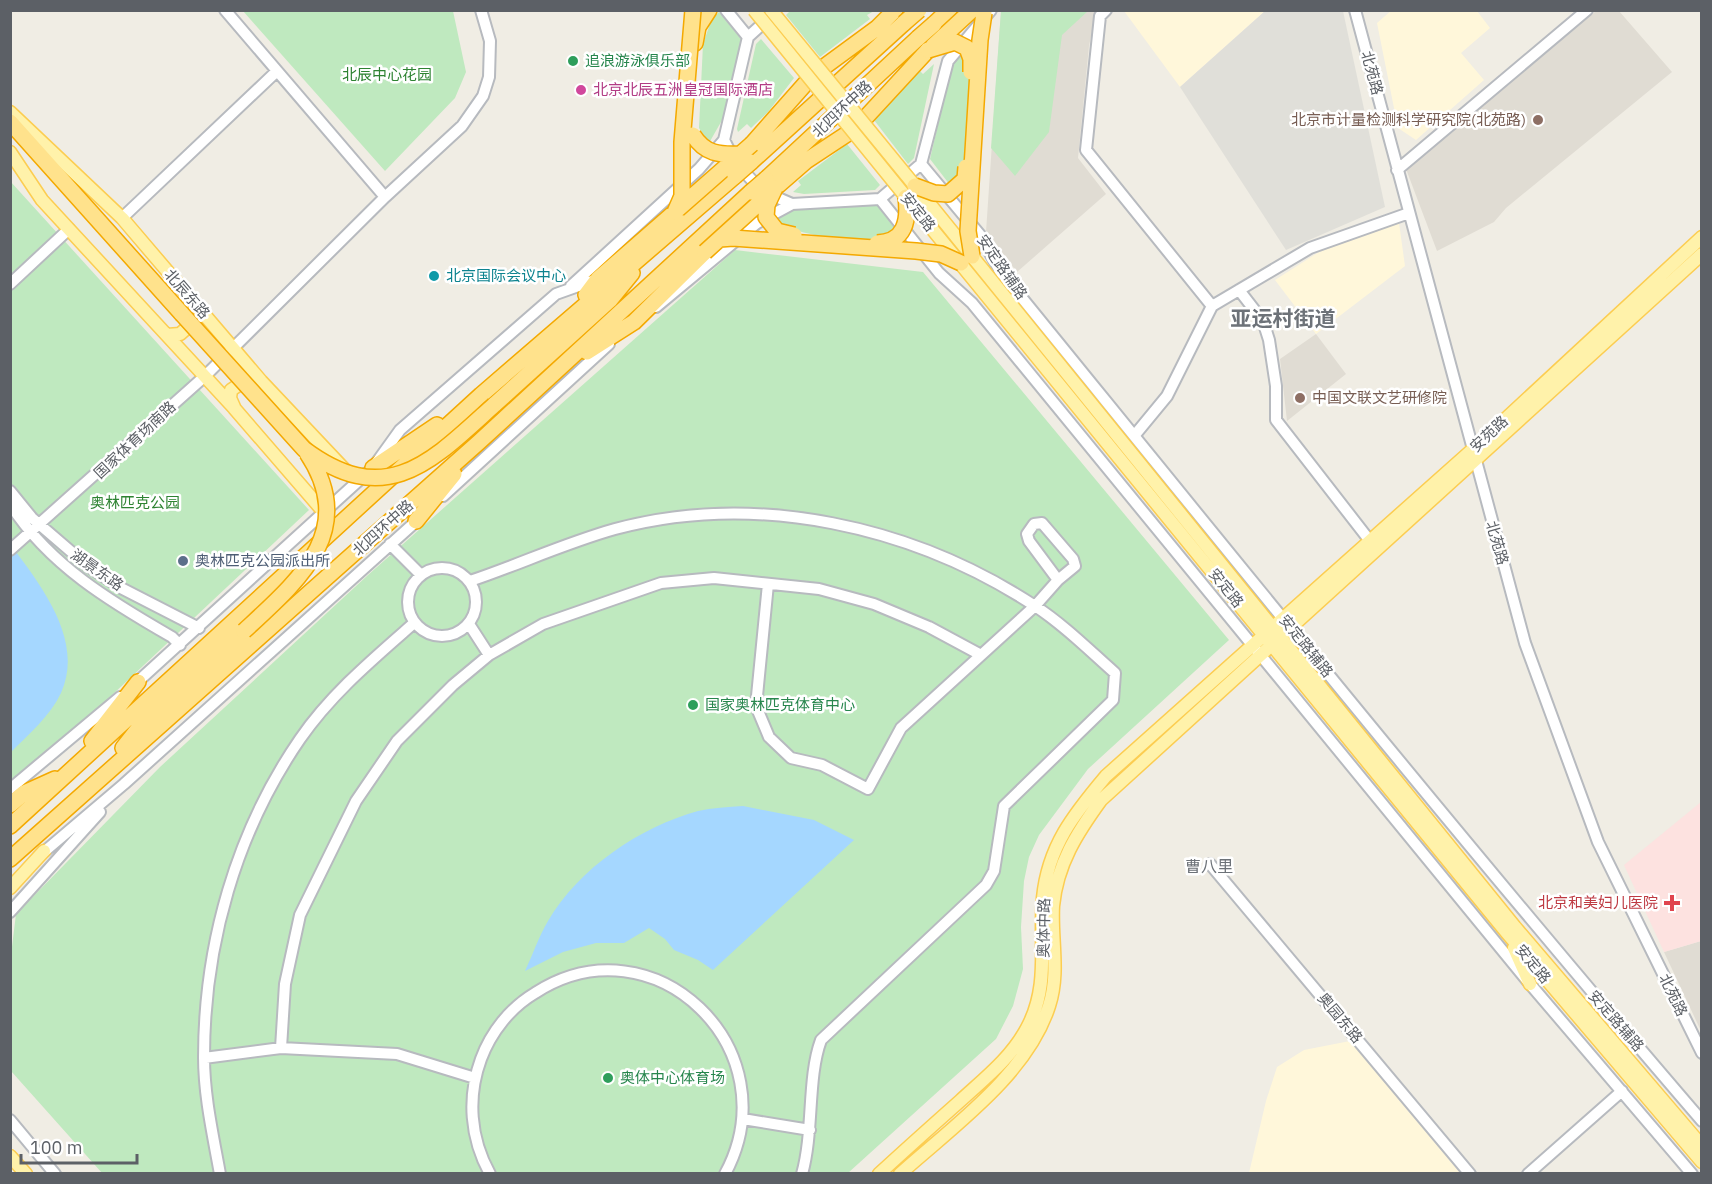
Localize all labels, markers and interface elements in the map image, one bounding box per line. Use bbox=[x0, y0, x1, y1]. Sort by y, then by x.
street label: 北苑路 bbox=[1357, 49, 1387, 97]
place label: 追浪游泳俱乐部 bbox=[585, 51, 690, 70]
marker: 追浪游泳俱乐部 bbox=[566, 54, 580, 68]
park label: 北辰中心花园 bbox=[342, 65, 432, 84]
street label: 北四环中路 bbox=[808, 76, 876, 141]
place label: 北京北辰五洲皇冠国际酒店 bbox=[593, 80, 773, 99]
marker: 北京北辰五洲皇冠国际酒店 bbox=[574, 83, 588, 97]
place label: 北京市计量检测科学研究院(北苑路) bbox=[1291, 110, 1526, 129]
marker: 北京市计量检测科学研究院(北苑路) bbox=[1531, 113, 1545, 127]
street label: 安定路 bbox=[897, 188, 940, 235]
street label: 安定路辅路 bbox=[973, 231, 1032, 303]
street label: 北辰东路 bbox=[161, 265, 214, 323]
place label: 北京国际会议中心 bbox=[446, 266, 566, 285]
marker: 北京国际会议中心 bbox=[427, 269, 441, 283]
district label: 亚运村街道 bbox=[1231, 304, 1336, 332]
place label: 中国文联文艺研修院 bbox=[1312, 388, 1447, 407]
marker: 中国文联文艺研修院 bbox=[1293, 391, 1307, 405]
street label: 国家体育场南路 bbox=[90, 397, 180, 482]
street label: 安苑路 bbox=[1466, 411, 1512, 456]
park label: 奥林匹克公园 bbox=[90, 493, 180, 512]
street label: 北四环中路 bbox=[348, 495, 417, 560]
street label: 北苑路 bbox=[1482, 519, 1513, 567]
street label: 湖景东路 bbox=[67, 545, 127, 595]
place label: 奥林匹克公园派出所 bbox=[195, 551, 330, 570]
marker: 奥林匹克公园派出所 bbox=[176, 554, 190, 568]
street label: 安定路 bbox=[1205, 564, 1248, 611]
street label: 安定路辅路 bbox=[1275, 611, 1337, 681]
place label: 国家奥林匹克体育中心 bbox=[705, 695, 855, 714]
marker: 国家奥林匹克体育中心 bbox=[686, 698, 700, 712]
district label: 曹八里 bbox=[1185, 856, 1233, 876]
place label: 北京和美妇儿医院 bbox=[1538, 893, 1658, 912]
marker: 北京和美妇儿医院 bbox=[1663, 894, 1681, 912]
street label: 奥体中路 bbox=[1033, 898, 1054, 958]
street label: 安定路 bbox=[1512, 940, 1555, 987]
street label: 北苑路 bbox=[1655, 970, 1692, 1019]
street label: 安定路辅路 bbox=[1585, 986, 1648, 1055]
street label: 奥园东路 bbox=[1314, 989, 1367, 1047]
place label: 奥体中心体育场 bbox=[620, 1068, 725, 1087]
marker: 奥体中心体育场 bbox=[601, 1071, 615, 1085]
scale bar bbox=[21, 1127, 136, 1165]
text: 100 m bbox=[30, 1136, 82, 1159]

